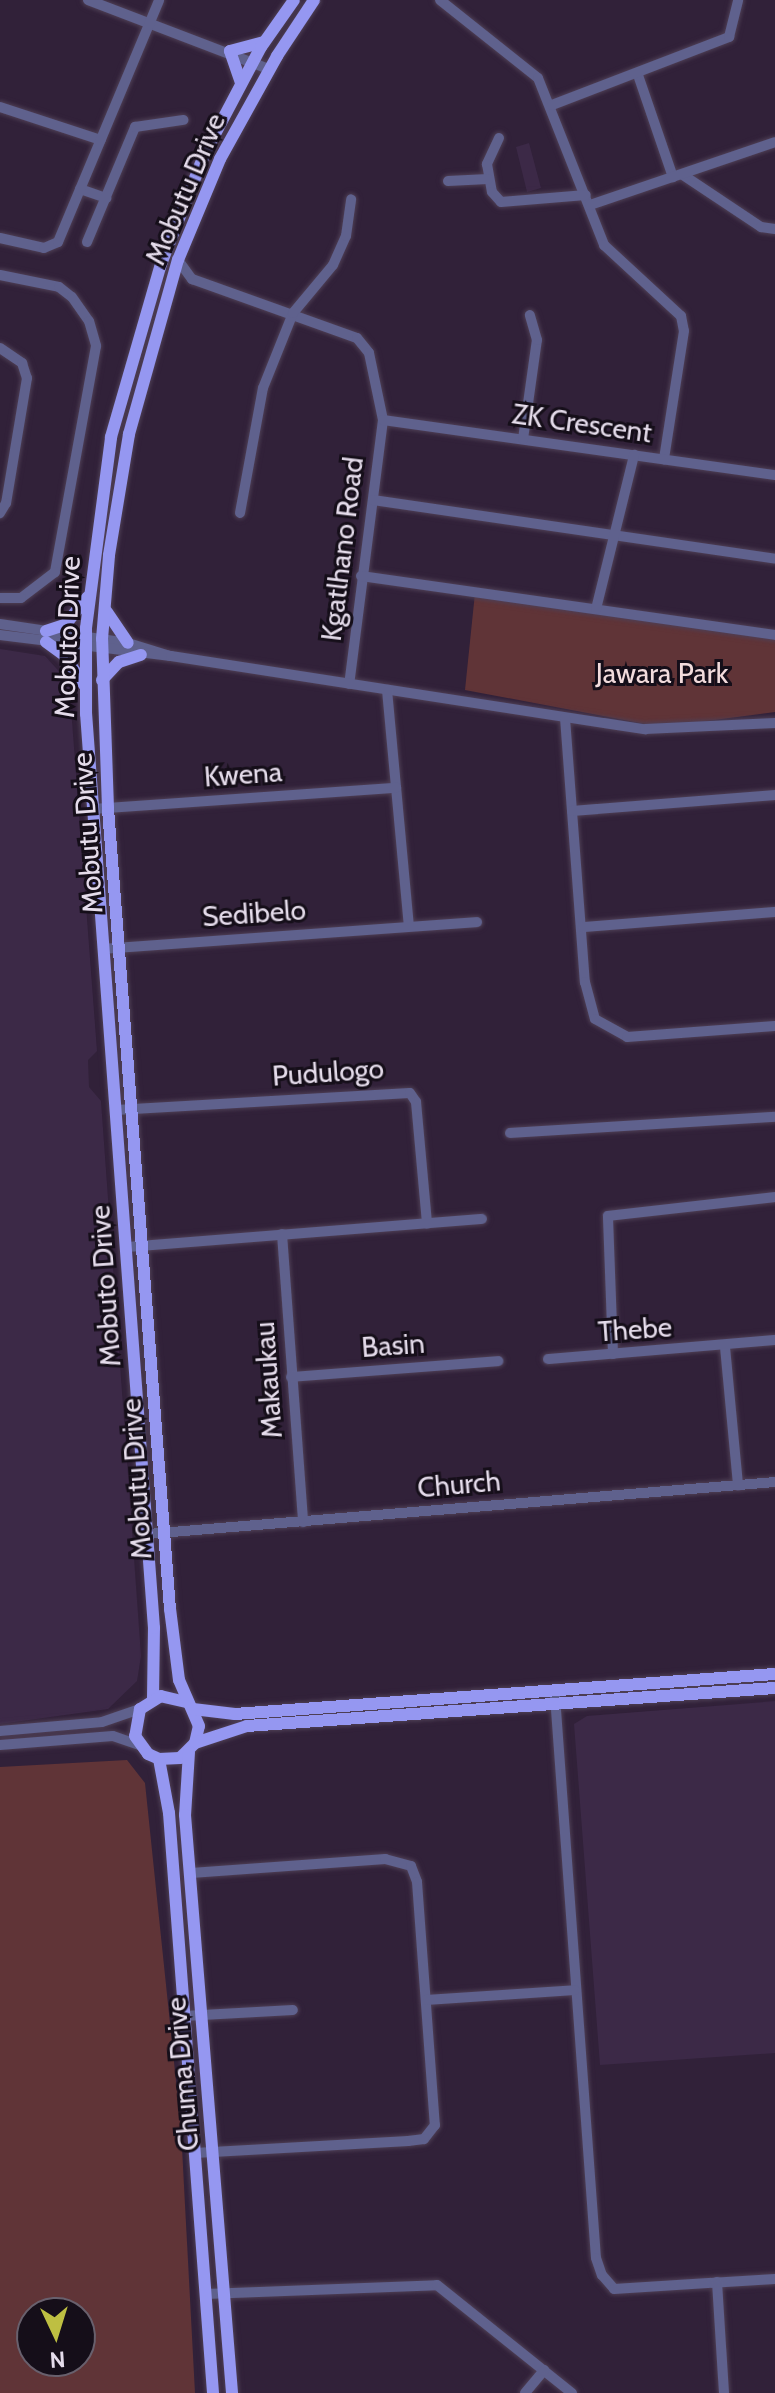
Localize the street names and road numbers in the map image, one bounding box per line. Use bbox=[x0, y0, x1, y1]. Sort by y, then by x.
street label: Mobutu Drive bbox=[138, 108, 232, 270]
street label: ZK Crescent bbox=[510, 397, 654, 449]
street label: Kgatlhano Road bbox=[314, 455, 370, 643]
street label: Mobuto Drive bbox=[47, 556, 87, 718]
street label: Mobutu Drive bbox=[65, 751, 109, 915]
street label: Kwena bbox=[203, 755, 283, 793]
street label: Sedibelo bbox=[201, 893, 307, 933]
street label: Pudulogo bbox=[271, 1051, 385, 1093]
street label: Mobuto Drive bbox=[83, 1204, 127, 1368]
street label: Thebe bbox=[597, 1310, 673, 1348]
street label: Makaukau bbox=[247, 1320, 289, 1440]
street label: Basin bbox=[360, 1326, 426, 1364]
street label: Mobutu Drive bbox=[114, 1397, 158, 1561]
street label: Church bbox=[416, 1464, 502, 1504]
street label: Chuma Drive bbox=[159, 1996, 205, 2152]

